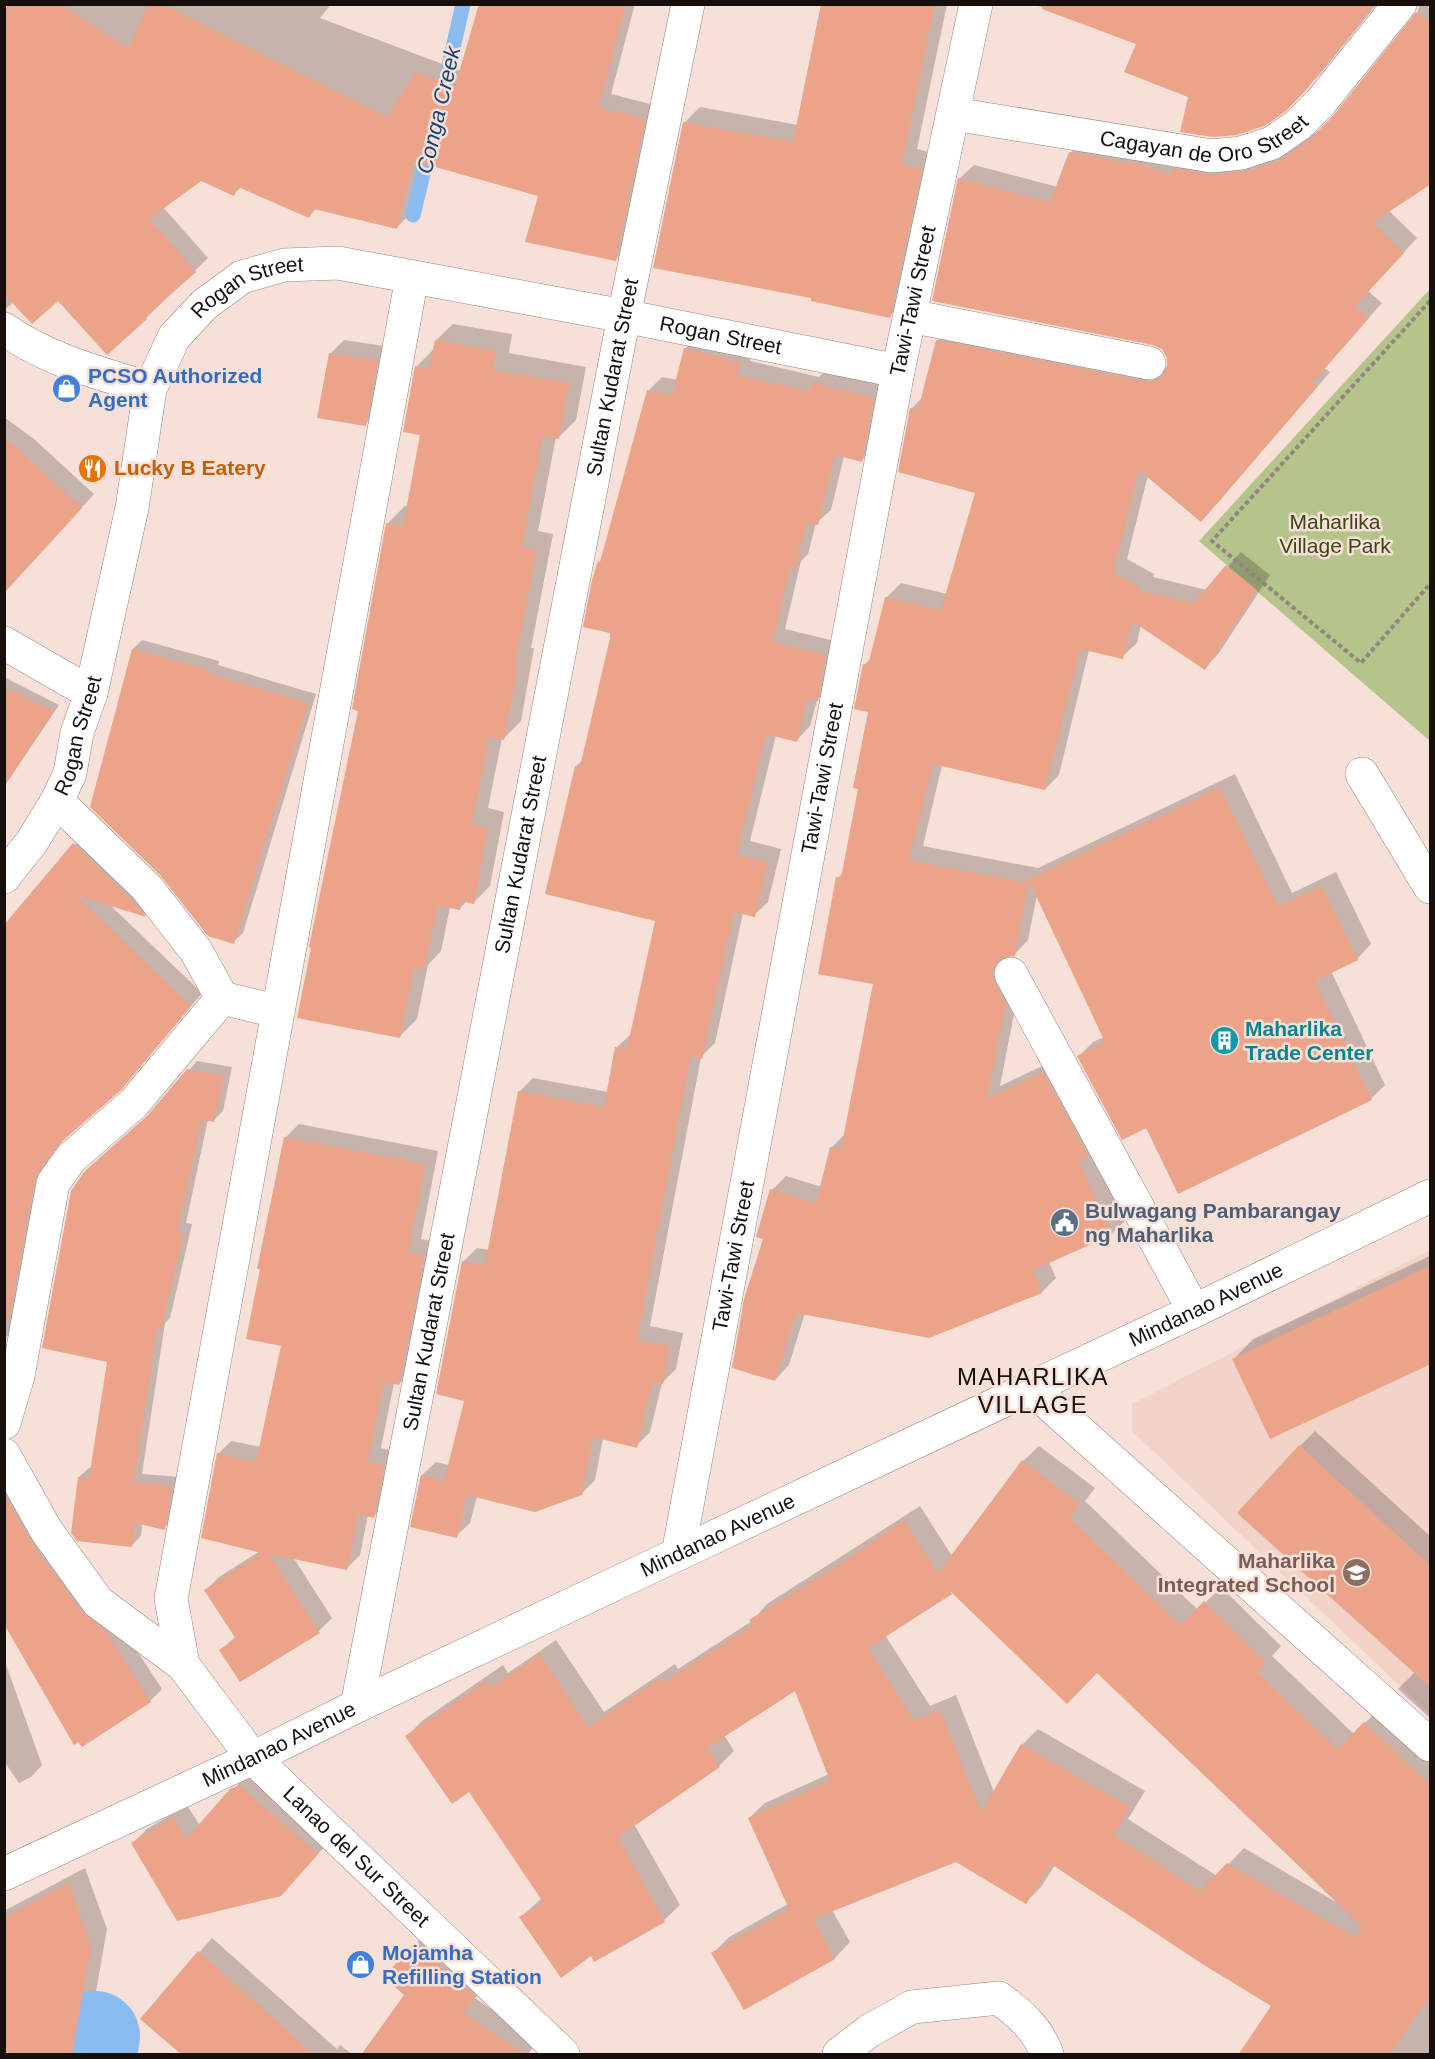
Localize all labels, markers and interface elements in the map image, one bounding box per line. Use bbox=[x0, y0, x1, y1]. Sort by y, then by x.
water label: Conga Creek bbox=[412, 43, 465, 176]
street label: Cagayan de Oro Street bbox=[1098, 110, 1312, 167]
street label: Tawi-Tawi Street bbox=[885, 223, 940, 378]
street label: Rogan Street bbox=[186, 252, 304, 322]
street label: Sultan Kudarat Street bbox=[581, 276, 642, 478]
street label: Rogan Street bbox=[658, 311, 784, 358]
place label: PCSO Authorized Agent bbox=[88, 364, 262, 411]
shop icon: PCSO Authorized Agent bbox=[51, 372, 83, 404]
restaurant icon: Lucky B Eatery bbox=[77, 452, 109, 484]
place label: Lucky B Eatery bbox=[114, 456, 266, 479]
park label: Maharlika Village Park bbox=[1279, 510, 1391, 557]
street label: Rogan Street bbox=[49, 673, 106, 799]
street label: Tawi-Tawi Street bbox=[796, 701, 847, 856]
street label: Sultan Kudarat Street bbox=[490, 753, 550, 955]
place label: Maharlika Trade Center bbox=[1245, 1017, 1373, 1064]
building icon: Maharlika Trade Center bbox=[1208, 1025, 1240, 1057]
street label: Tawi-Tawi Street bbox=[708, 1179, 758, 1333]
place label: Bulwagang Pambarangay ng Maharlika bbox=[1085, 1199, 1341, 1246]
public building icon: Bulwagang Pambarangay ng Maharlika bbox=[1048, 1207, 1080, 1239]
street label: Sultan Kudarat Street bbox=[398, 1231, 459, 1433]
street label: Mindanao Avenue bbox=[1125, 1258, 1286, 1351]
district label: MAHARLIKA VILLAGE bbox=[957, 1363, 1109, 1418]
street label: Mindanao Avenue bbox=[637, 1489, 798, 1581]
place label: Maharlika Integrated School bbox=[1158, 1549, 1335, 1596]
school or university icon: Maharlika Integrated School bbox=[1340, 1557, 1372, 1589]
street label: Mindanao Avenue bbox=[198, 1697, 359, 1791]
street label: Lanao del Sur Street bbox=[279, 1781, 434, 1931]
place label: Mojamha Refilling Station bbox=[382, 1941, 542, 1988]
shop icon: Mojamha Refilling Station bbox=[345, 1949, 377, 1981]

